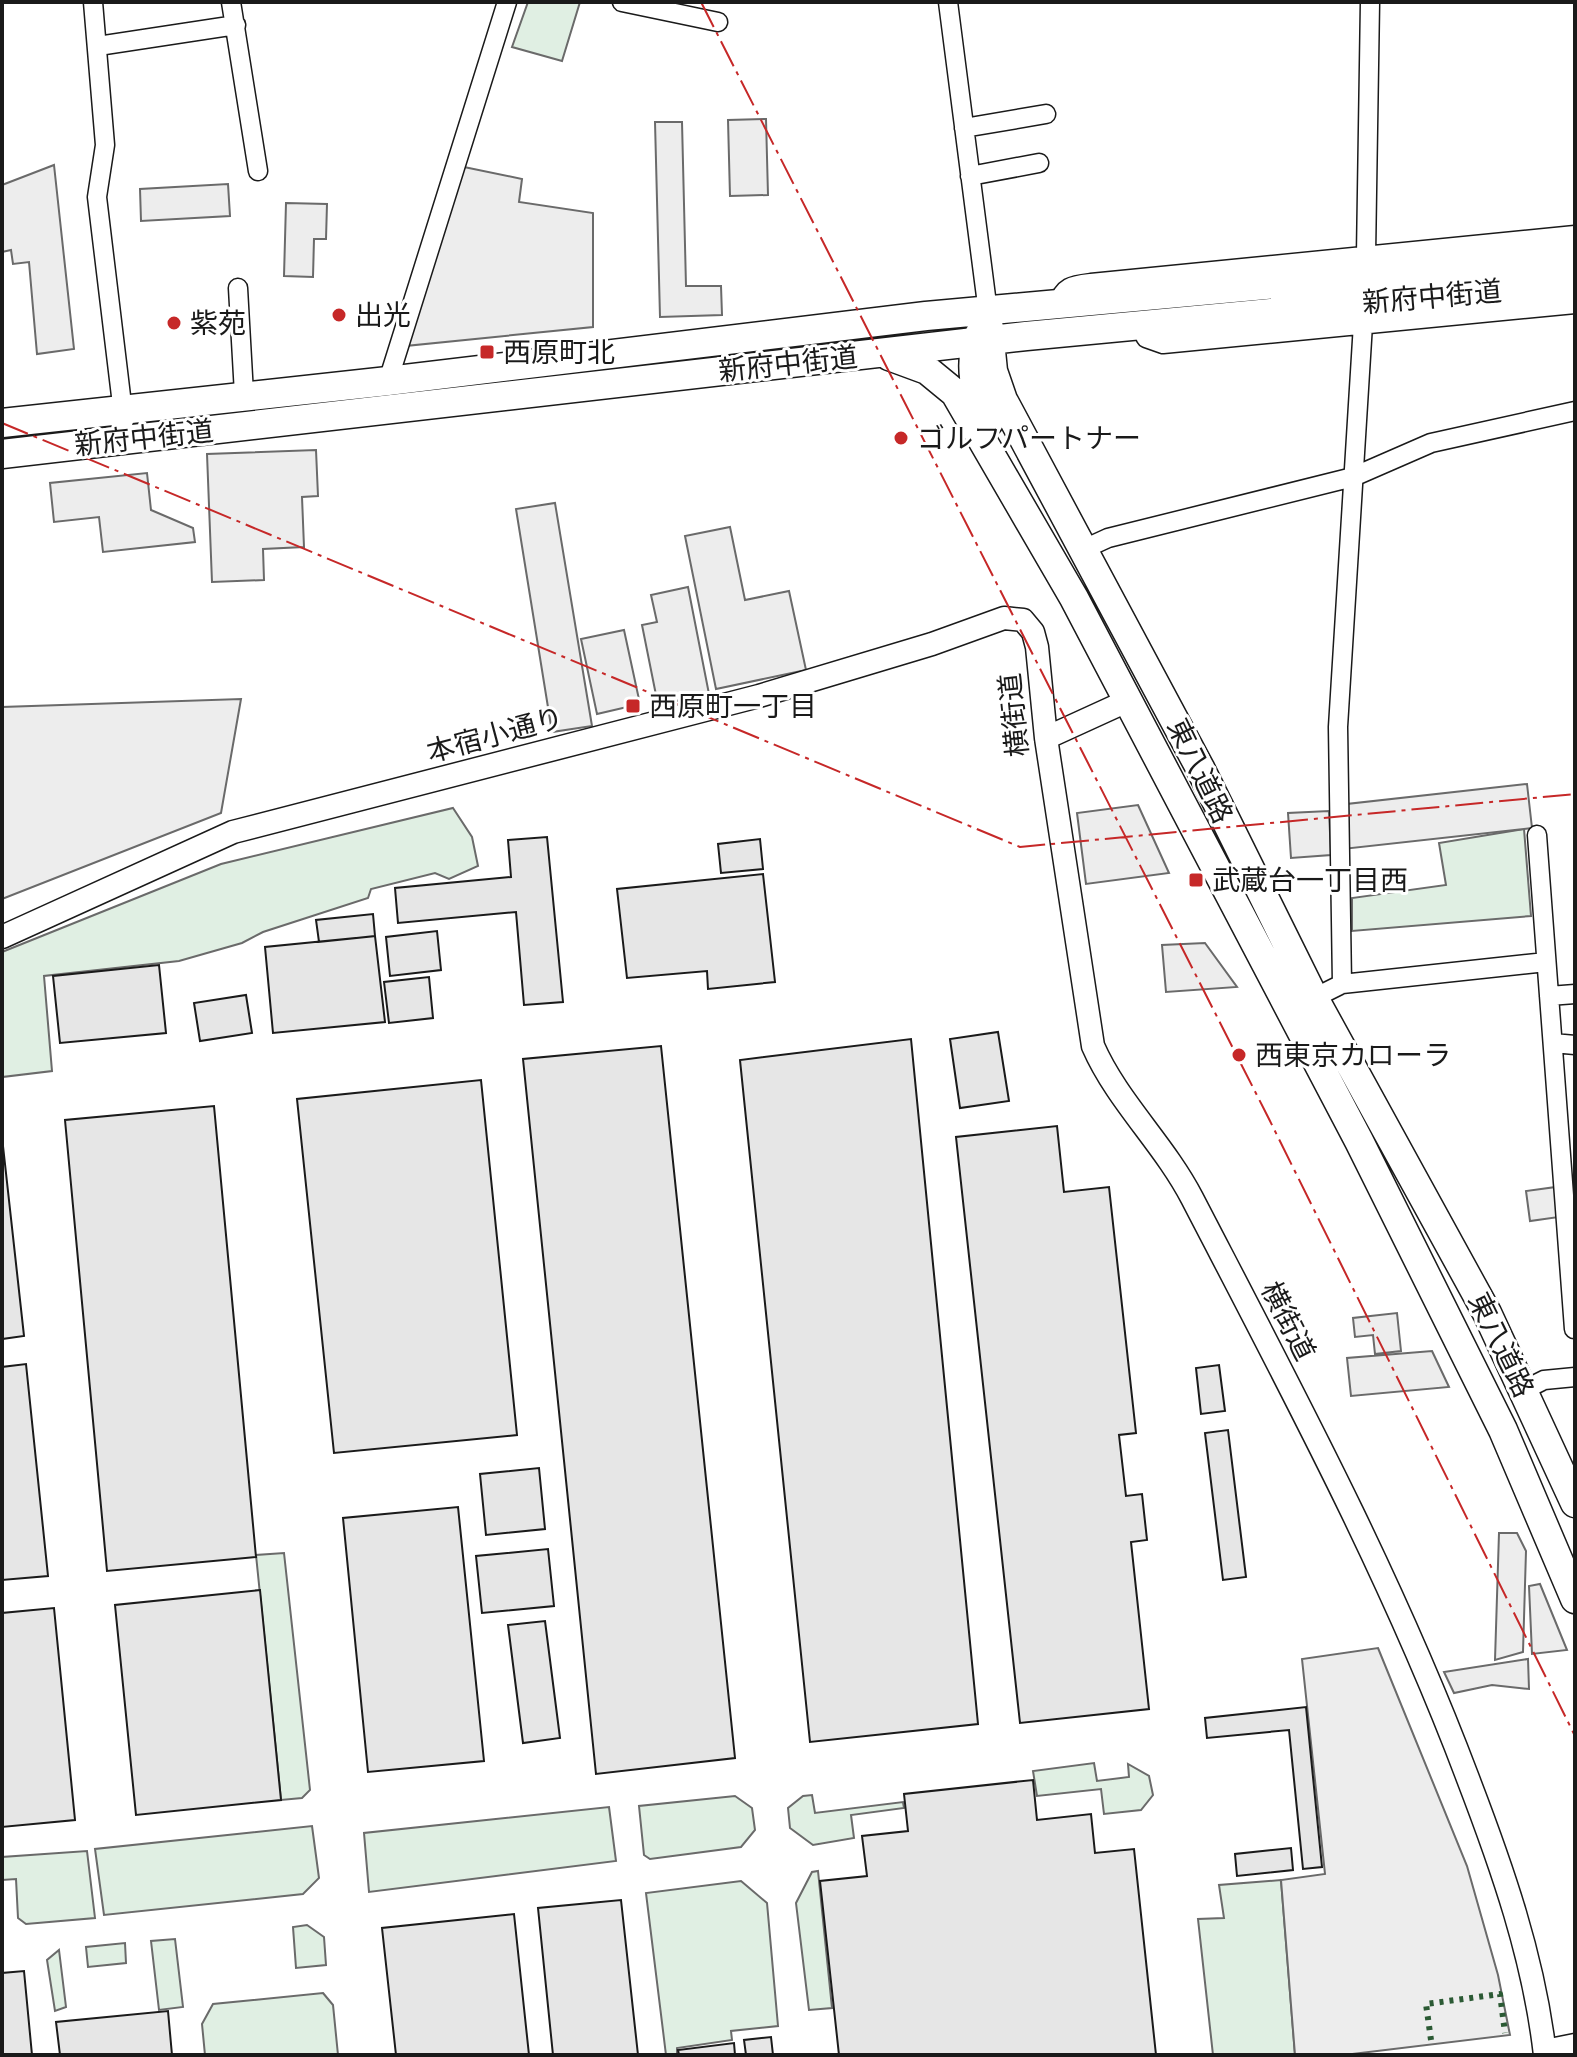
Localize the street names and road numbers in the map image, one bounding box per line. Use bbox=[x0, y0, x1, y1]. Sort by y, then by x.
street label: 新府中街道 bbox=[1361, 275, 1503, 319]
street label: 新府中街道 bbox=[717, 341, 859, 387]
street label: 新府中街道 bbox=[73, 415, 215, 461]
street label: 横街道 bbox=[994, 672, 1034, 758]
street label: 本宿小通り bbox=[423, 702, 567, 768]
street label: 東八道路 bbox=[1162, 714, 1238, 828]
street label: 横街道 bbox=[1255, 1277, 1321, 1365]
street label: 東八道路 bbox=[1463, 1288, 1539, 1402]

